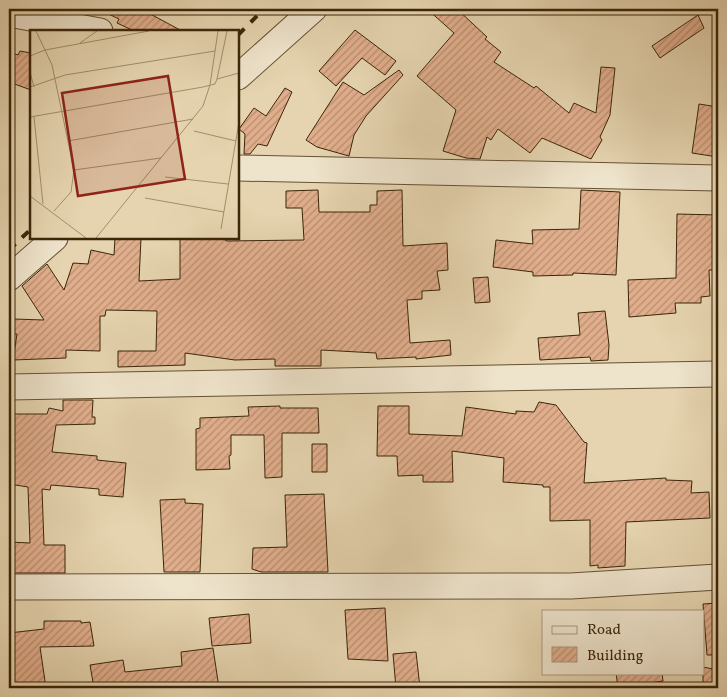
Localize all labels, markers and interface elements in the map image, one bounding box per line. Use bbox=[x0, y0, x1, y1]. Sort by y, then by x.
inset map bbox=[30, 30, 239, 239]
legend bbox=[542, 610, 704, 674]
text: Road bbox=[587, 620, 621, 641]
text: Building bbox=[587, 646, 644, 667]

